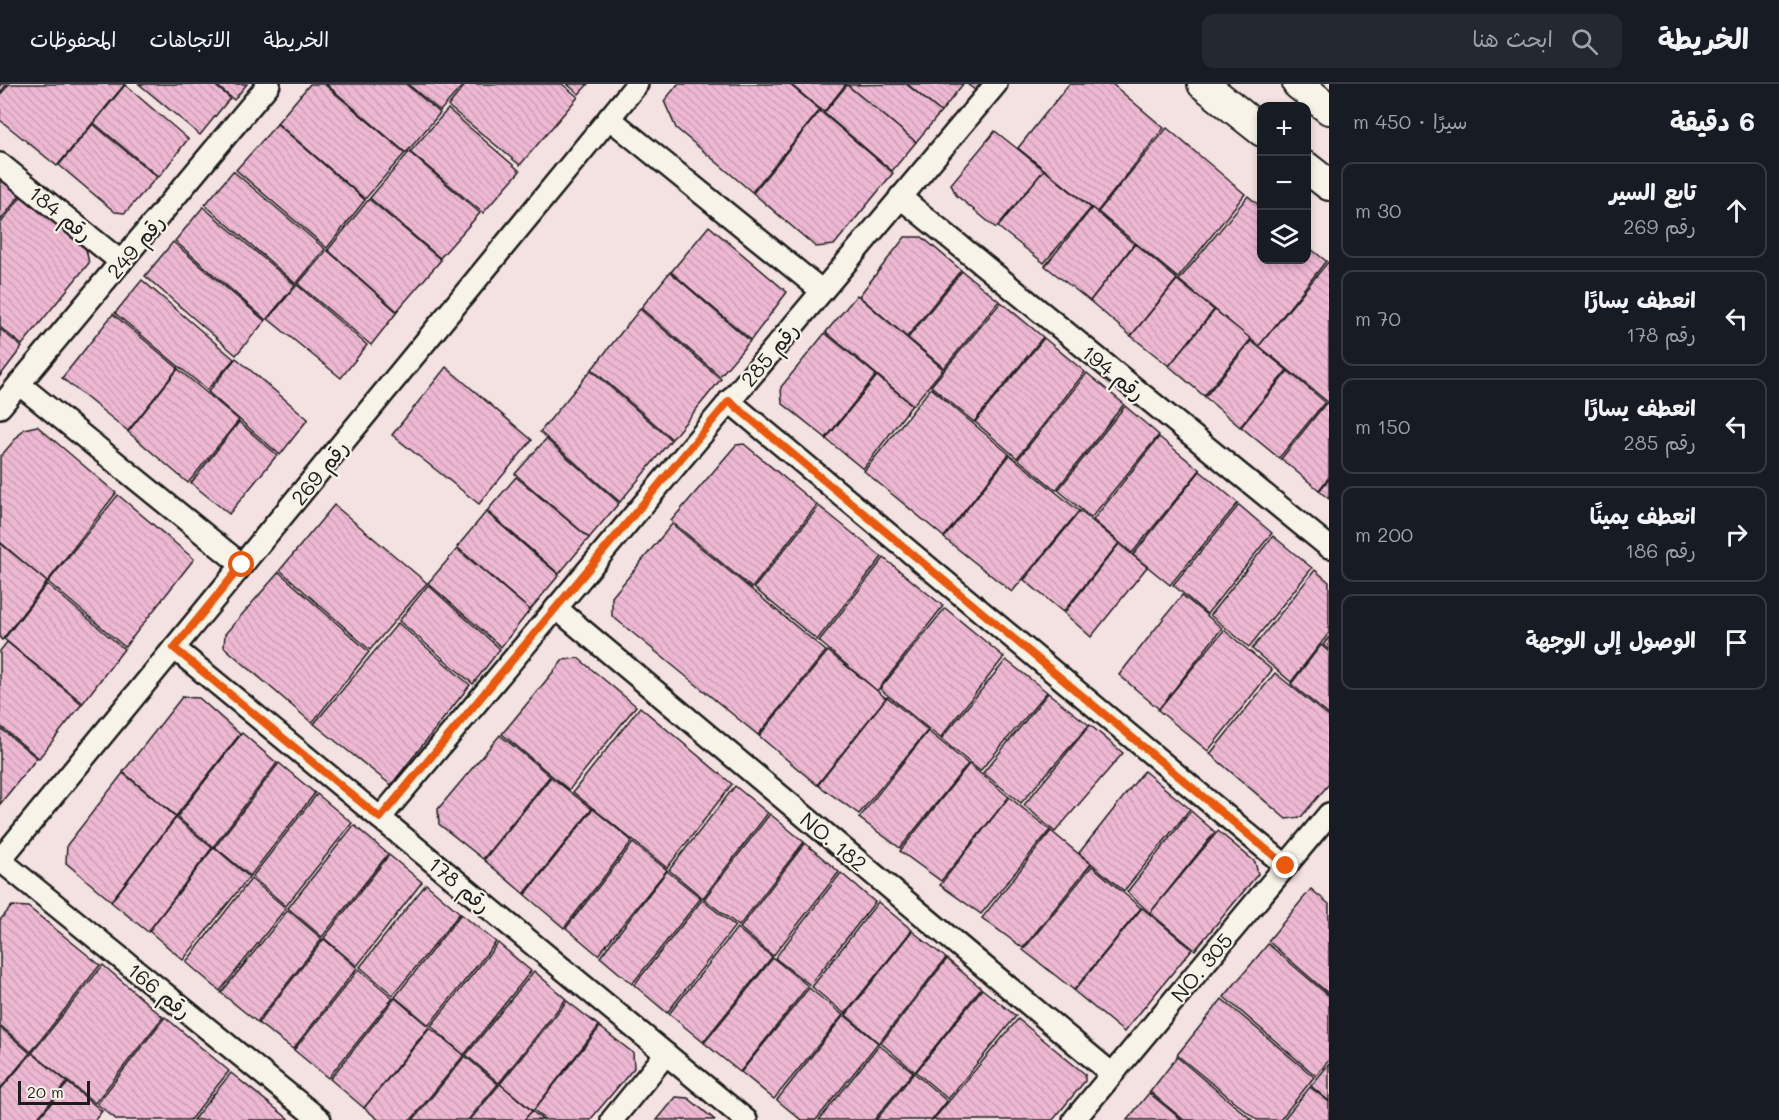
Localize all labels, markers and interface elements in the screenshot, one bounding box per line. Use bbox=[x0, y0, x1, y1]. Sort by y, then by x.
search box bbox=[1202, 14, 1622, 68]
text: الخريطة bbox=[1658, 20, 1749, 56]
text: ابحث هنا bbox=[1472, 24, 1553, 53]
text: المحفوظات bbox=[30, 25, 116, 52]
text: الاتجاهات bbox=[149, 25, 231, 52]
text: الخريطة bbox=[264, 25, 329, 52]
icon: search bbox=[1568, 25, 1601, 58]
map controls bbox=[1257, 102, 1311, 264]
button: + bbox=[1257, 102, 1311, 156]
text: 6 دقيقة bbox=[1670, 104, 1755, 138]
text: سيرًا · 450 m bbox=[1353, 108, 1467, 134]
button: − bbox=[1257, 156, 1311, 210]
text: تابع السير bbox=[1610, 177, 1696, 206]
street label: رقم 184 bbox=[21, 179, 98, 250]
icon: ahead bbox=[1720, 194, 1753, 227]
text: 30 m bbox=[1355, 197, 1401, 223]
street label: رقم 249 bbox=[100, 208, 173, 286]
button: layers bbox=[1257, 210, 1311, 264]
text: رقم 269 bbox=[1623, 213, 1696, 239]
text: انعطف يسارًا bbox=[1584, 285, 1696, 314]
icon: left bbox=[1720, 302, 1753, 335]
text: 70 m bbox=[1355, 305, 1401, 331]
street label: رقم 285 bbox=[734, 316, 807, 394]
text: رقم 178 bbox=[1626, 321, 1696, 347]
street label: رقم 194 bbox=[1074, 338, 1151, 409]
text: انعطف يسارًا bbox=[1584, 393, 1696, 422]
icon: left bbox=[1720, 410, 1753, 443]
text: 150 m bbox=[1355, 413, 1410, 439]
text: رقم 285 bbox=[1624, 429, 1696, 455]
street label: رقم 269 bbox=[285, 434, 357, 513]
text: انعطف يمينًا bbox=[1590, 501, 1696, 530]
icon: right bbox=[1720, 518, 1753, 551]
text: 200 m bbox=[1355, 521, 1413, 547]
text: رقم 186 bbox=[1625, 537, 1696, 563]
route start bbox=[228, 551, 254, 577]
text: الوصول إلى الوجهة bbox=[1525, 625, 1696, 654]
icon: arrive bbox=[1720, 626, 1753, 659]
street label: NO. 182 bbox=[795, 805, 873, 877]
street label: رقم 178 bbox=[421, 850, 497, 921]
route end bbox=[1272, 852, 1298, 878]
street label: NO. 305 bbox=[1164, 927, 1238, 1007]
street label: رقم 166 bbox=[120, 956, 197, 1027]
scale bar bbox=[18, 1078, 90, 1106]
text: 20 m bbox=[27, 1081, 64, 1102]

